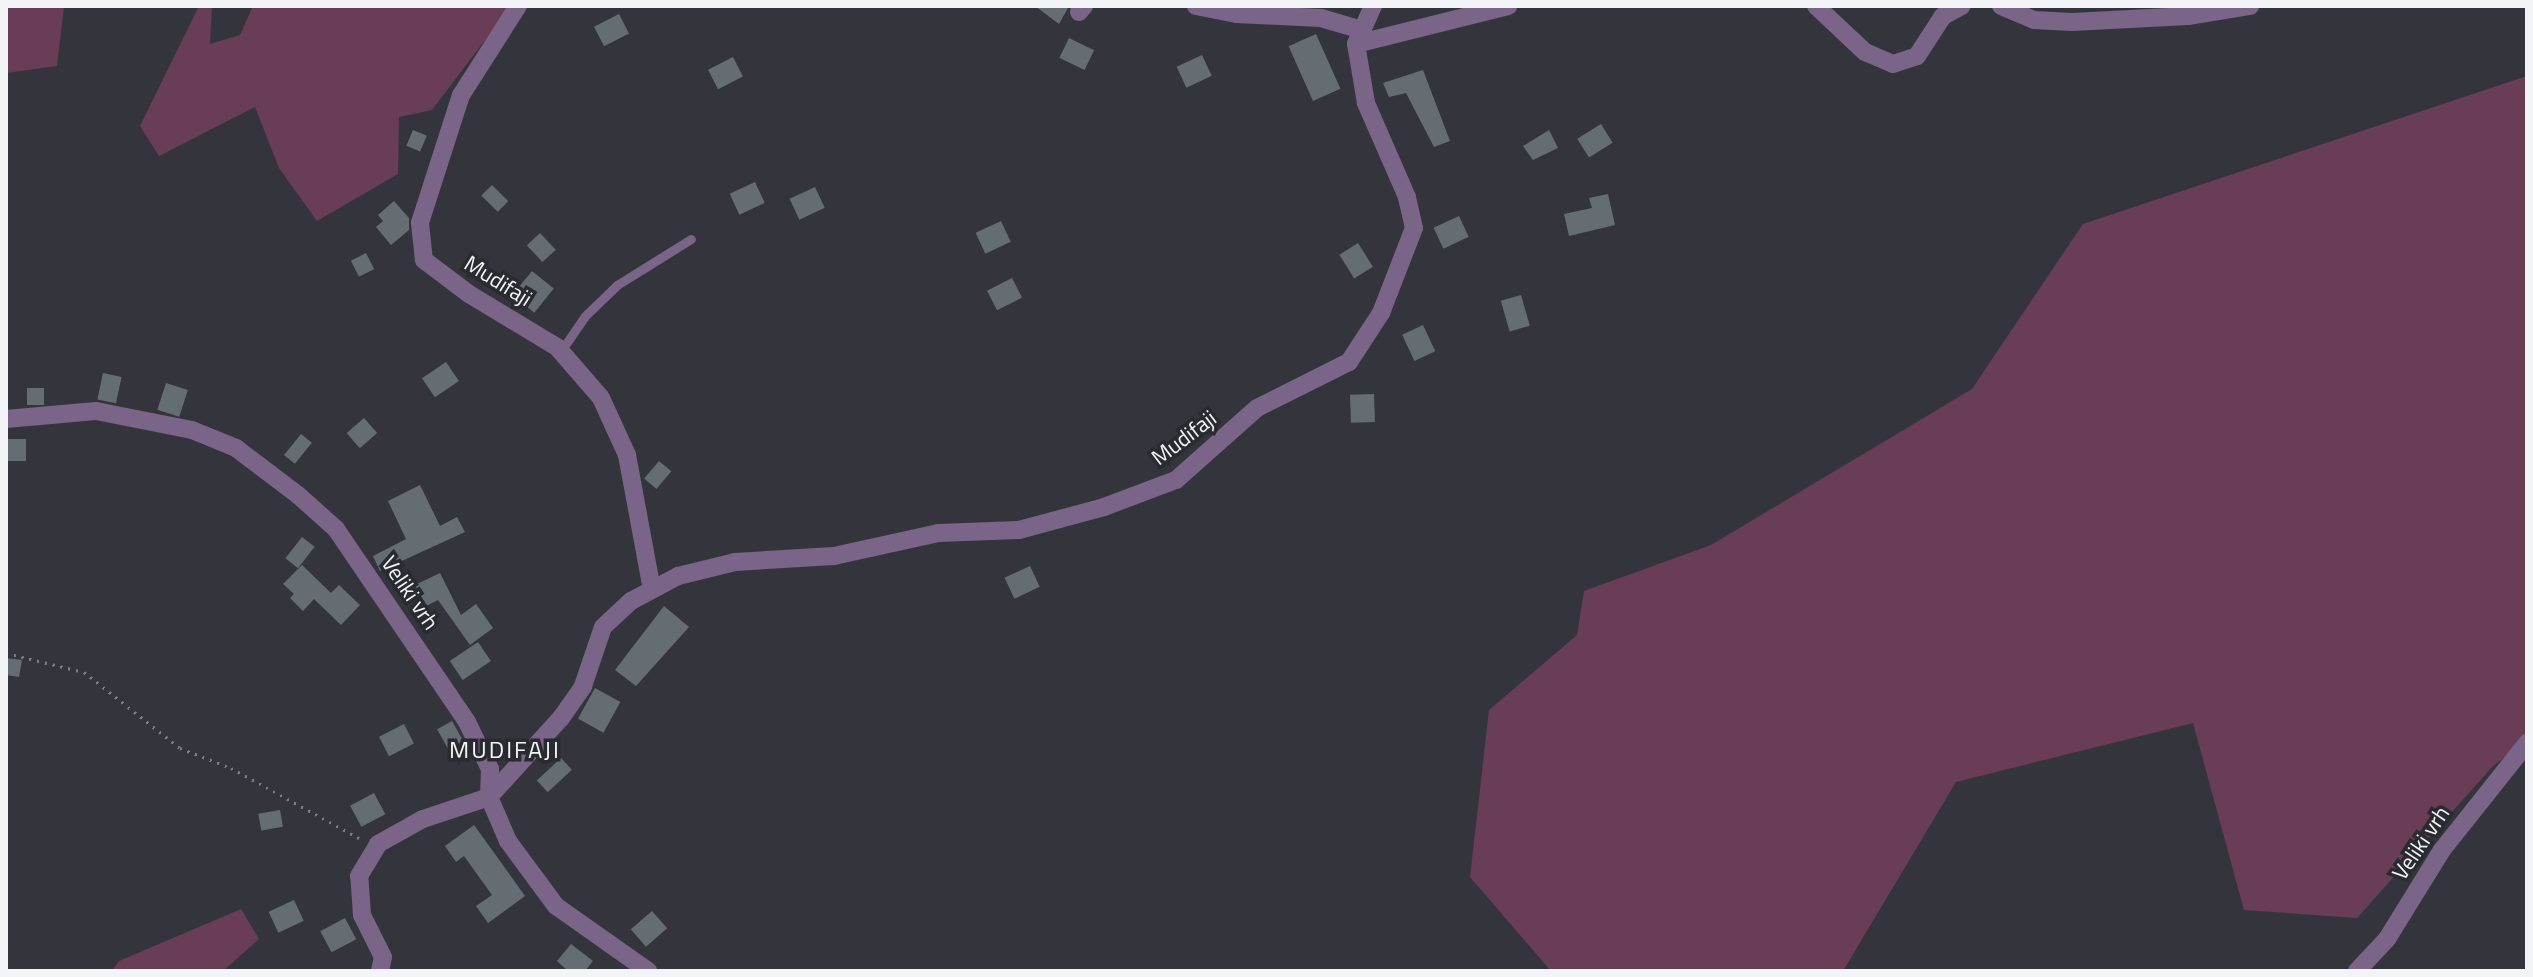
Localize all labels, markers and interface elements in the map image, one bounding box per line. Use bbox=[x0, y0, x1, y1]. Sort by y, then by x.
street label: Mudifaji bbox=[459, 250, 537, 312]
street label: Mudifaji bbox=[1146, 405, 1222, 471]
street label: Veliki vrh bbox=[376, 551, 444, 635]
district label: MUDIFAJI bbox=[449, 736, 561, 764]
street label: Veliki vrh bbox=[2387, 801, 2455, 885]

